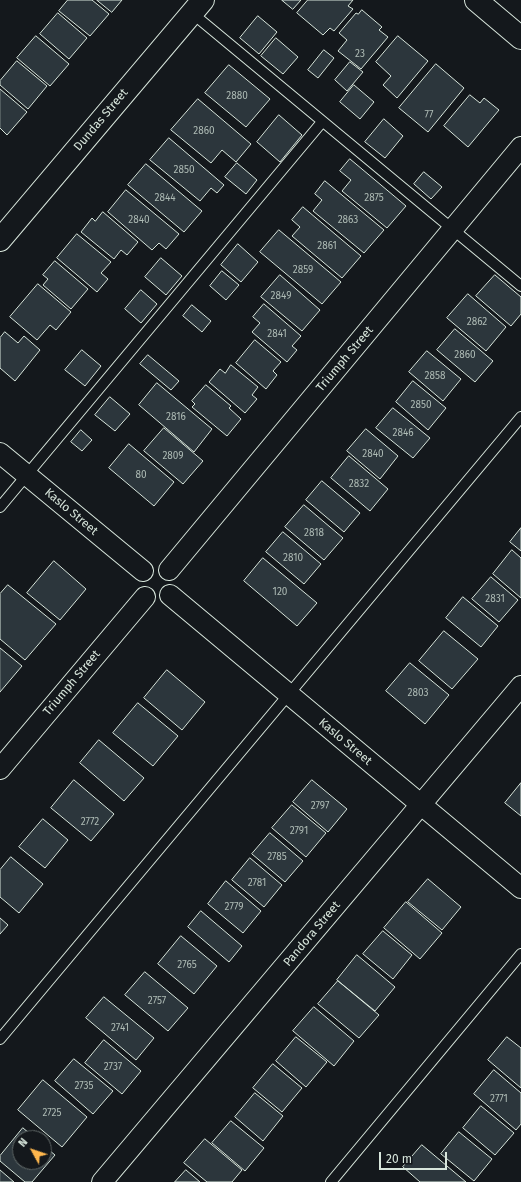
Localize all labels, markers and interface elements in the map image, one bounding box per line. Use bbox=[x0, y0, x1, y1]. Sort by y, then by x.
house number: 23 bbox=[355, 48, 365, 60]
street label: Dundas Street bbox=[71, 86, 131, 154]
house number: 2880 bbox=[226, 90, 248, 102]
house number: 77 bbox=[425, 109, 433, 121]
house number: 2860 bbox=[193, 125, 215, 137]
house number: 2850 bbox=[173, 164, 195, 176]
house number: 2844 bbox=[154, 192, 176, 204]
house number: 2875 bbox=[364, 192, 384, 204]
house number: 2840 bbox=[128, 214, 150, 226]
house number: 2863 bbox=[338, 214, 358, 226]
house number: 2861 bbox=[317, 240, 337, 252]
house number: 2859 bbox=[293, 264, 313, 276]
house number: 2849 bbox=[271, 290, 291, 302]
house number: 2862 bbox=[467, 316, 487, 328]
street label: Triumph Street bbox=[313, 323, 377, 395]
house number: 2841 bbox=[267, 328, 287, 340]
house number: 2860 bbox=[454, 349, 476, 361]
house number: 2858 bbox=[425, 370, 445, 382]
house number: 2850 bbox=[410, 399, 432, 411]
house number: 2816 bbox=[166, 411, 186, 423]
house number: 2846 bbox=[392, 427, 414, 439]
house number: 2840 bbox=[362, 448, 384, 460]
house number: 2809 bbox=[162, 450, 184, 462]
house number: 80 bbox=[135, 469, 147, 481]
house number: 2832 bbox=[349, 478, 369, 490]
street label: Kaslo Street bbox=[41, 486, 101, 538]
house number: 2818 bbox=[304, 527, 324, 539]
house number: 2810 bbox=[283, 552, 303, 564]
house number: 120 bbox=[273, 586, 287, 598]
house number: 2831 bbox=[485, 593, 505, 605]
street label: Triumph Street bbox=[40, 647, 104, 719]
house number: 2803 bbox=[408, 687, 428, 699]
street label: Kaslo Street bbox=[315, 716, 375, 768]
house number: 2797 bbox=[311, 800, 329, 812]
house number: 2772 bbox=[81, 816, 99, 828]
house number: 2791 bbox=[290, 825, 308, 837]
house number: 2785 bbox=[267, 851, 287, 863]
house number: 2781 bbox=[248, 877, 266, 889]
street label: Pandora Street bbox=[281, 899, 343, 969]
house number: 2779 bbox=[225, 901, 243, 913]
house number: 2765 bbox=[177, 959, 197, 971]
house number: 2757 bbox=[148, 995, 166, 1007]
house number: 2741 bbox=[111, 1022, 129, 1034]
house number: 2737 bbox=[104, 1061, 122, 1073]
house number: 2735 bbox=[74, 1080, 94, 1092]
house number: 2771 bbox=[490, 1093, 508, 1105]
house number: 2725 bbox=[42, 1107, 62, 1119]
north arrow bbox=[12, 1130, 52, 1170]
text: N bbox=[16, 1136, 31, 1150]
scale bar bbox=[381, 1144, 449, 1170]
text: 20 m bbox=[386, 1152, 412, 1166]

